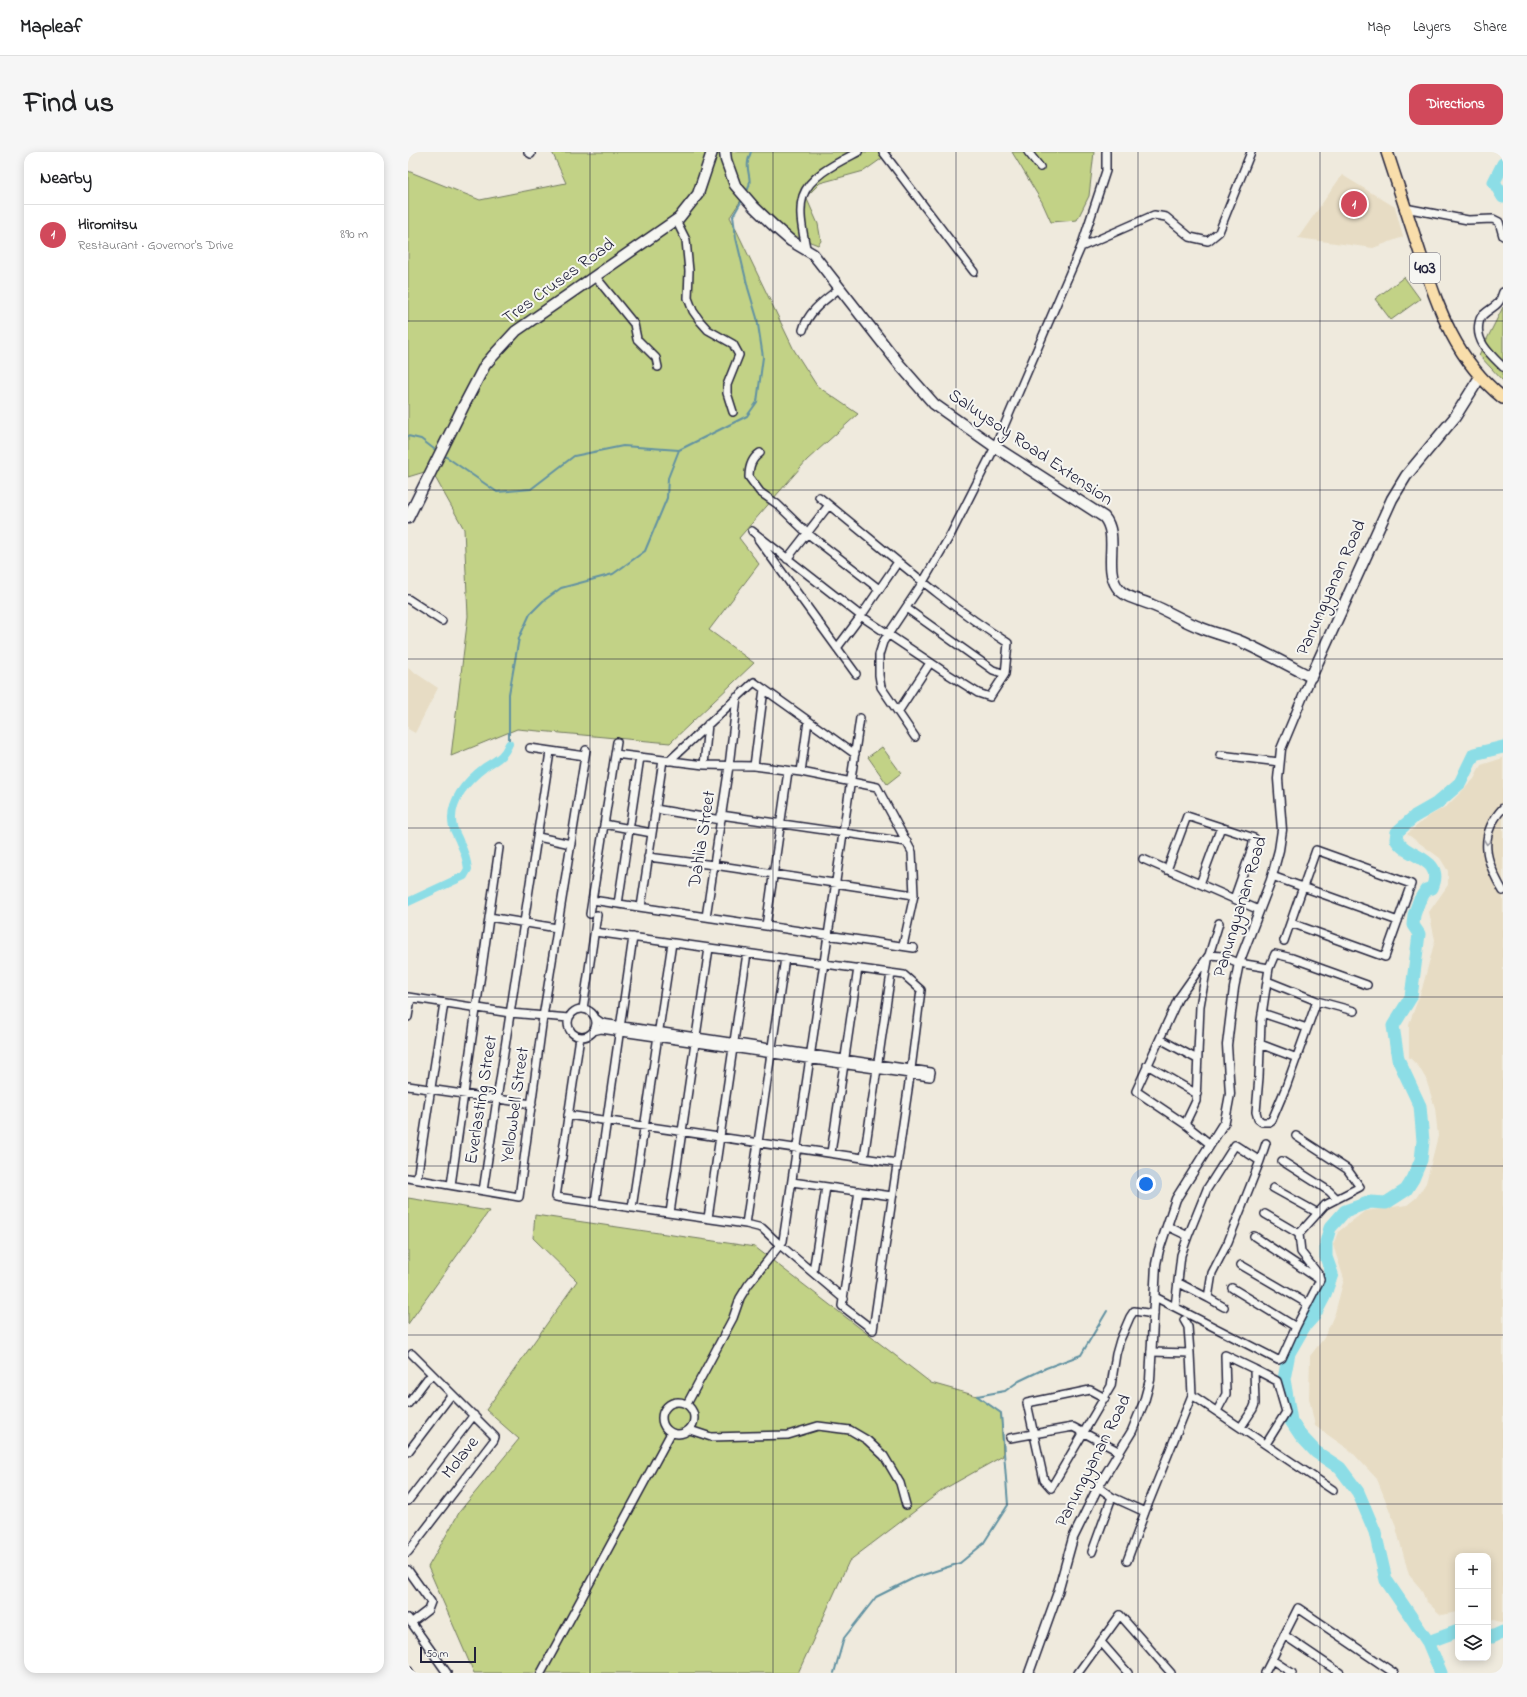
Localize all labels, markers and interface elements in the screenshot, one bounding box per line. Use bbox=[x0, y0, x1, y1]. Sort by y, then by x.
text: Mapleaf bbox=[20, 14, 82, 41]
text: Map bbox=[1367, 17, 1391, 38]
text: Layers bbox=[1413, 17, 1451, 38]
text: Share bbox=[1473, 17, 1507, 38]
text: Find us bbox=[24, 84, 114, 125]
button: Directions bbox=[1409, 84, 1503, 125]
text: Nearby bbox=[40, 166, 92, 191]
pin: 1 bbox=[1341, 189, 1367, 219]
text: Hiromitsu bbox=[78, 214, 137, 236]
text: 1 bbox=[51, 225, 55, 244]
text: 890 m bbox=[340, 225, 368, 244]
street label: Tres Cruses Road bbox=[497, 232, 621, 332]
text: Restaurant · Governor's Drive bbox=[78, 236, 233, 255]
road number: 403 bbox=[1410, 253, 1440, 283]
street label: Saluysoy Road Extension bbox=[942, 383, 1118, 513]
street label: Panungyanan Road bbox=[1290, 516, 1374, 660]
street label: Dahlia Street bbox=[682, 789, 723, 890]
street label: Panungyanan Road bbox=[1207, 833, 1276, 981]
one-way arrow bbox=[1483, 839, 1492, 846]
street label: Everlasting Street bbox=[459, 1034, 506, 1166]
street label: Yellowbell Street bbox=[495, 1045, 537, 1165]
your location bbox=[1136, 1174, 1156, 1194]
street label: Panungyanan Road bbox=[1049, 1390, 1140, 1532]
street label: Molave bbox=[436, 1430, 487, 1485]
map controls bbox=[1455, 1553, 1491, 1661]
button: + bbox=[1455, 1553, 1491, 1589]
button: − bbox=[1455, 1589, 1491, 1625]
button: layers bbox=[1455, 1625, 1491, 1661]
scale bar bbox=[420, 1645, 476, 1664]
text: 50 m bbox=[426, 1646, 448, 1662]

